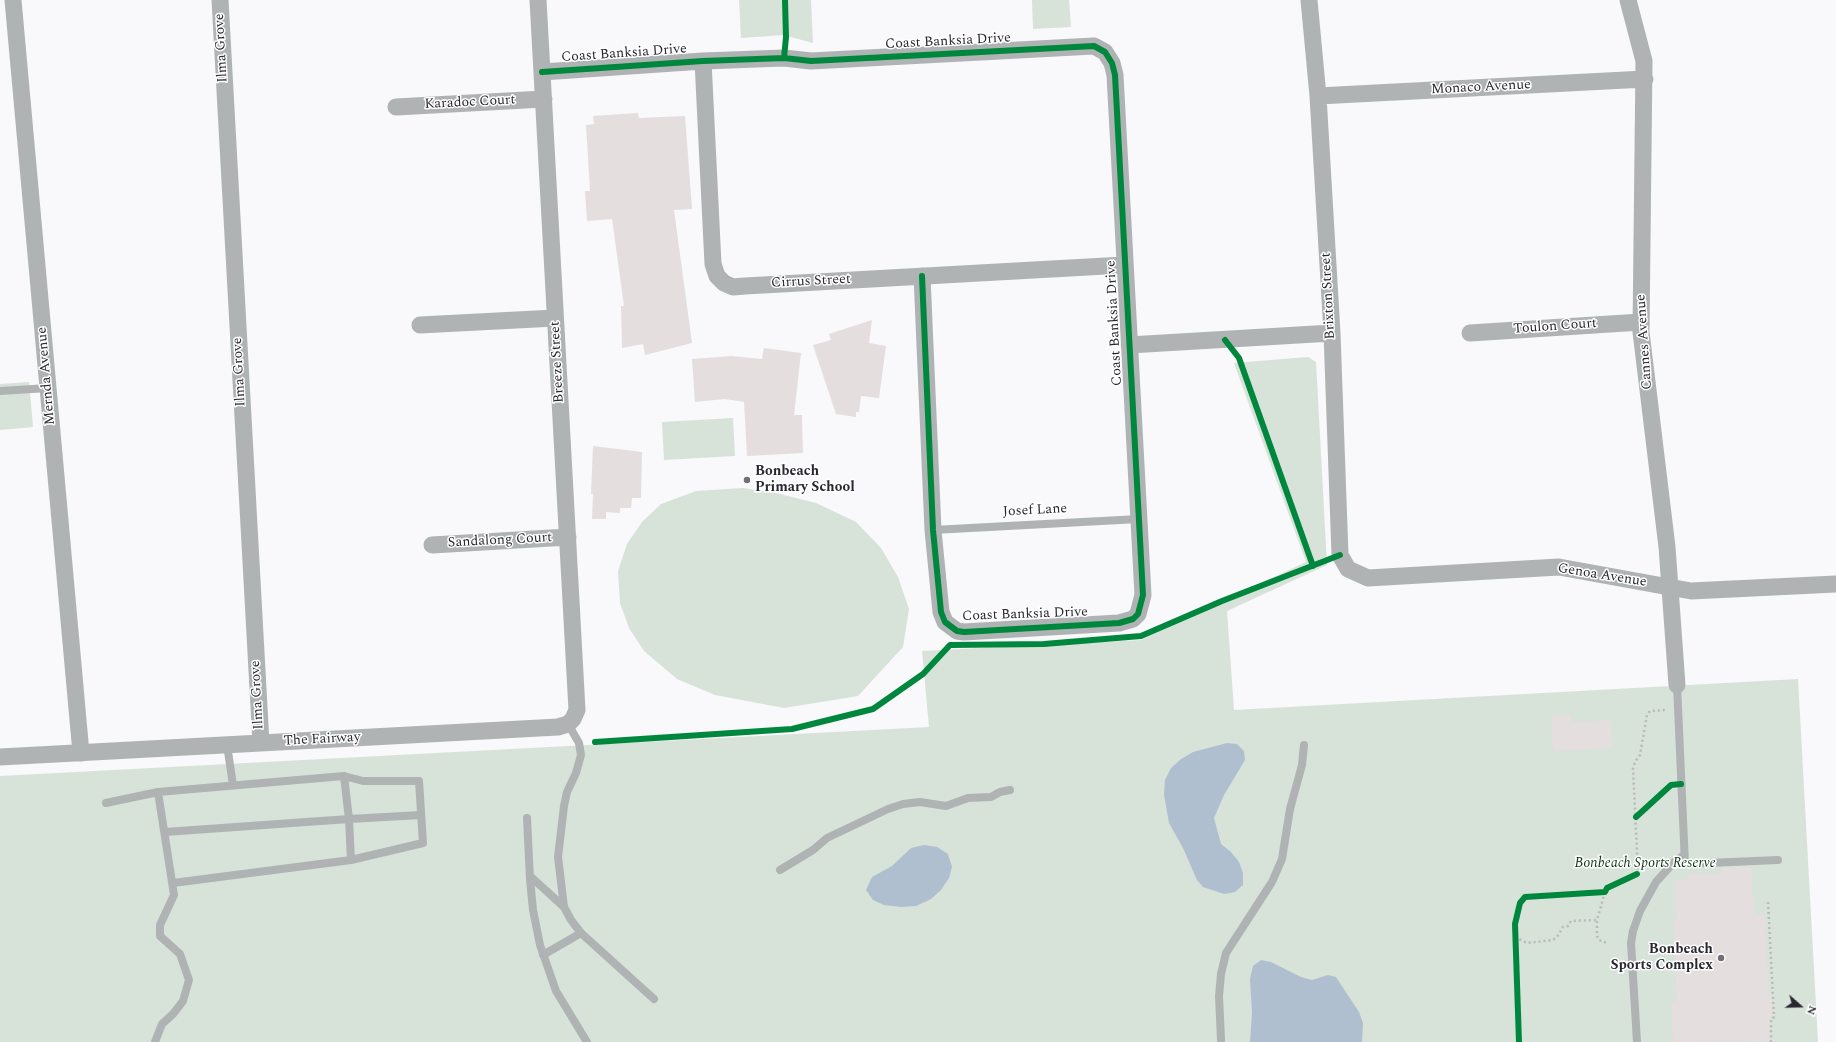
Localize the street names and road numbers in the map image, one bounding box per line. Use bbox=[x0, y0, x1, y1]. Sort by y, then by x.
street label: Ilma Grove bbox=[212, 13, 232, 83]
street label: Coast Banksia Drive bbox=[885, 30, 1011, 54]
street label: Coast Banksia Drive bbox=[561, 41, 687, 67]
street label: Monaco Avenue bbox=[1431, 77, 1531, 99]
street label: Karadoc Court bbox=[424, 92, 516, 114]
street label: Brixton Street bbox=[1318, 252, 1340, 340]
street label: Coast Banksia Drive bbox=[1103, 260, 1127, 386]
street label: Cirrus Street bbox=[771, 272, 851, 292]
street label: Cannes Avenue bbox=[1633, 294, 1657, 390]
street label: Toulon Court bbox=[1513, 316, 1597, 338]
street label: Breeze Street bbox=[547, 321, 569, 403]
street label: Mernda Avenue bbox=[34, 326, 60, 426]
street label: Ilma Grove bbox=[230, 337, 250, 407]
street label: Josef Lane bbox=[1002, 501, 1068, 521]
street label: Sandalong Court bbox=[447, 530, 553, 552]
street label: Genoa Avenue bbox=[1556, 561, 1648, 591]
street label: Coast Banksia Drive bbox=[962, 604, 1088, 626]
street label: Ilma Grove bbox=[248, 660, 268, 730]
street label: The Fairway bbox=[283, 730, 361, 750]

